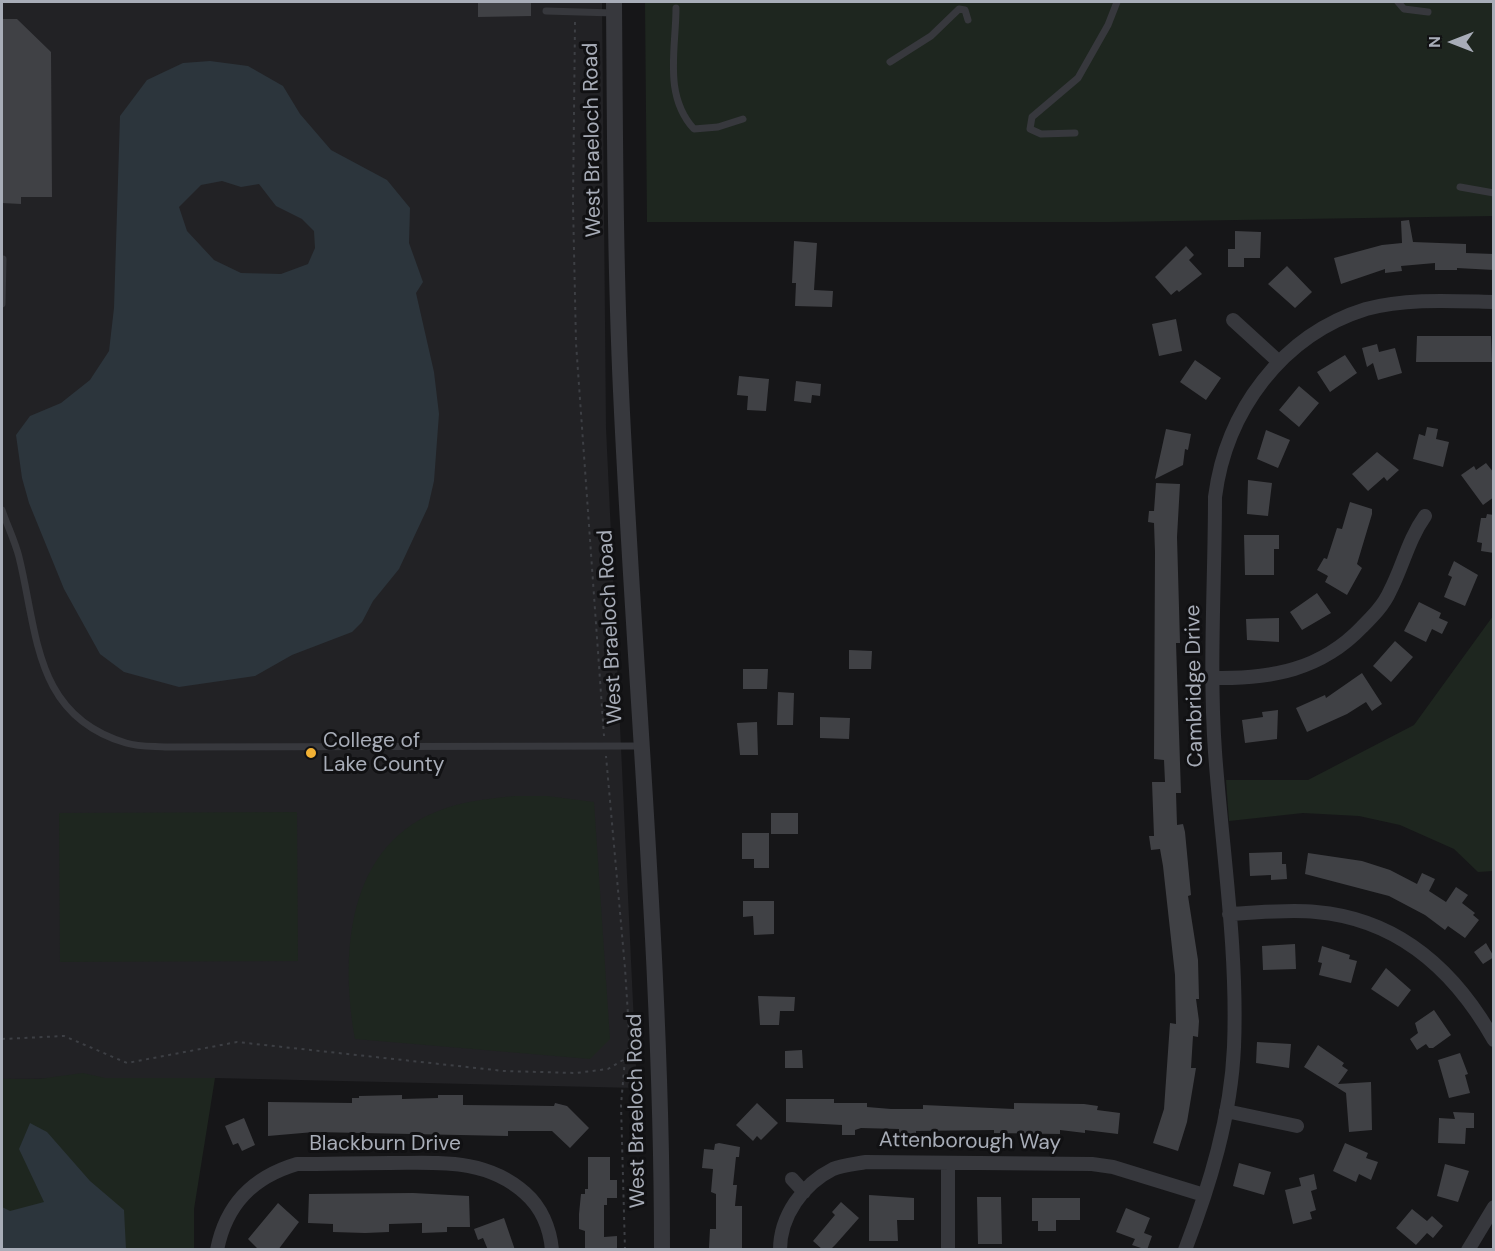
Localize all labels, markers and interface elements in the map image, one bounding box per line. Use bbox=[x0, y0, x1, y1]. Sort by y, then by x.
north arrow bbox=[1423, 12, 1483, 72]
text: N bbox=[1424, 36, 1445, 48]
street label: West Braeloch Road bbox=[579, 43, 607, 237]
street label: West Braeloch Road bbox=[593, 529, 629, 725]
street label: Cambridge Drive bbox=[1181, 604, 1209, 768]
place label: College of Lake County bbox=[323, 728, 444, 778]
marker: College of Lake County bbox=[304, 746, 318, 760]
street label: West Braeloch Road bbox=[623, 1014, 651, 1208]
street label: Attenborough Way bbox=[879, 1128, 1061, 1156]
street label: Blackburn Drive bbox=[309, 1131, 461, 1157]

